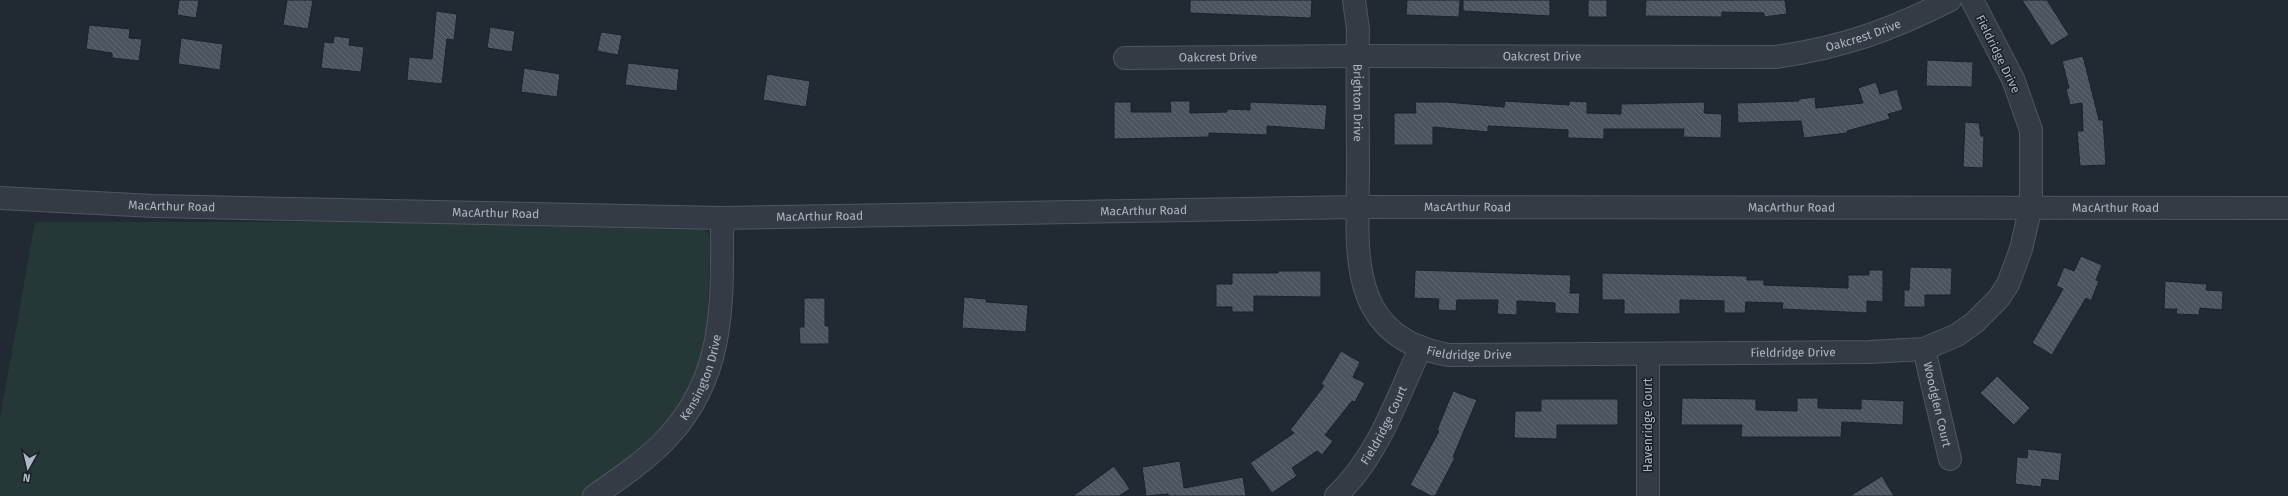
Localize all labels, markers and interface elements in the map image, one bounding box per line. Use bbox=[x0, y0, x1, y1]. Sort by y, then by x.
street label: Fieldridge Drive bbox=[1973, 13, 2023, 95]
street label: Oakcrest Drive bbox=[1824, 17, 1903, 54]
street label: Oakcrest Drive bbox=[1503, 49, 1581, 64]
street label: Oakcrest Drive bbox=[1179, 50, 1257, 65]
street label: Brighton Drive bbox=[1351, 64, 1365, 142]
street label: MacArthur Road bbox=[128, 198, 215, 214]
street label: MacArthur Road bbox=[1424, 200, 1511, 214]
street label: MacArthur Road bbox=[1748, 200, 1835, 215]
street label: MacArthur Road bbox=[2072, 201, 2159, 215]
street label: MacArthur Road bbox=[1100, 203, 1187, 218]
street label: MacArthur Road bbox=[452, 205, 539, 221]
street label: MacArthur Road bbox=[776, 209, 863, 224]
street label: Kensington Drive bbox=[677, 333, 724, 423]
street label: Fieldridge Drive bbox=[1425, 343, 1512, 362]
street label: Fieldridge Drive bbox=[1750, 345, 1836, 360]
street label: Woodglen Court bbox=[1920, 361, 1954, 449]
street label: Havenridge Court bbox=[1641, 377, 1655, 472]
street label: Fieldridge Court bbox=[1358, 383, 1410, 467]
north arrow bbox=[8, 448, 48, 488]
text: N bbox=[22, 470, 31, 484]

